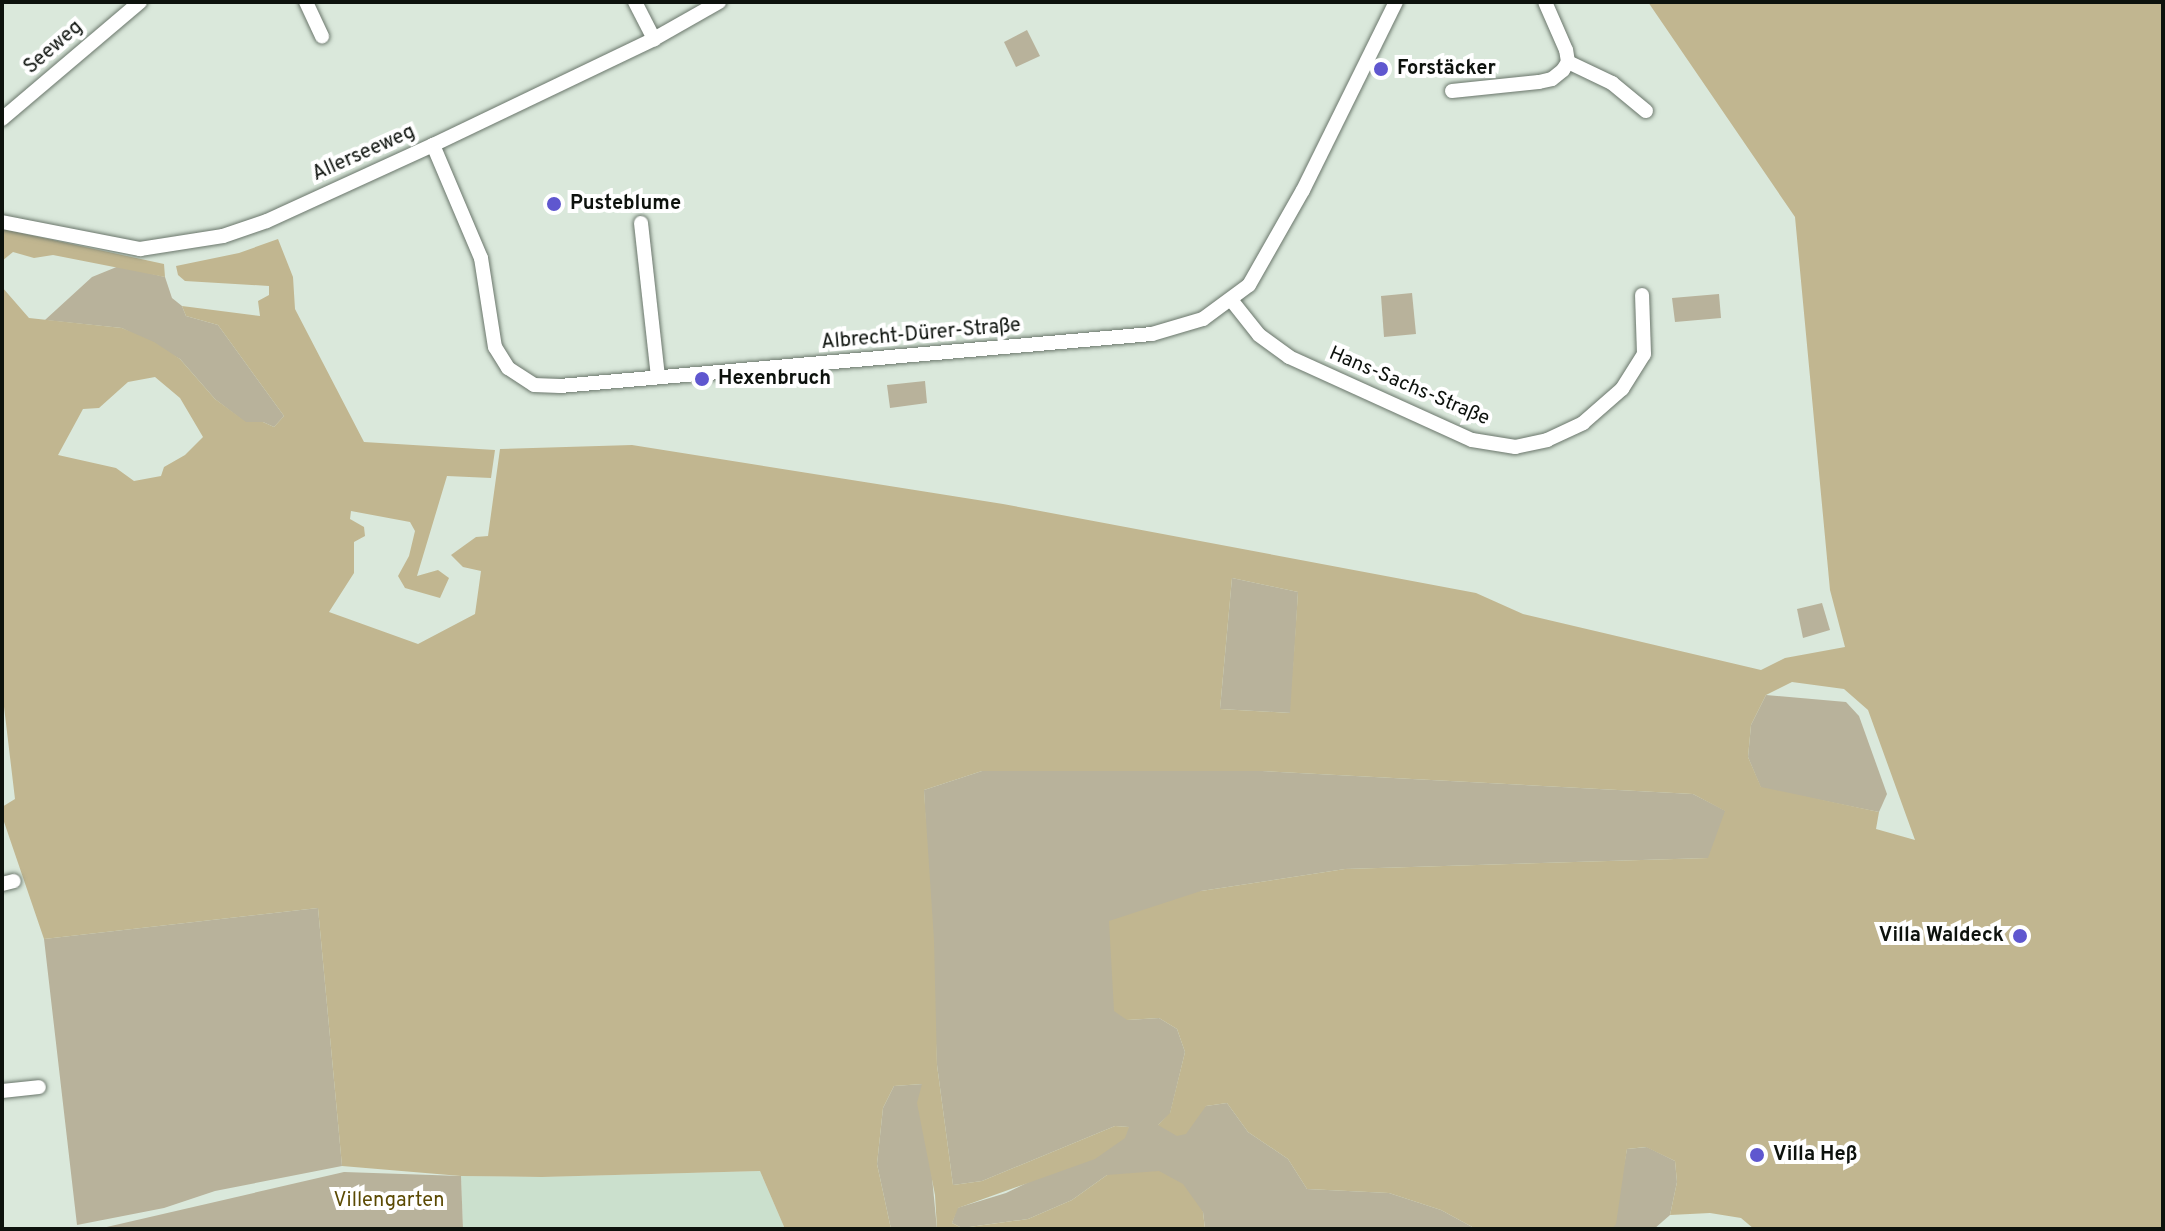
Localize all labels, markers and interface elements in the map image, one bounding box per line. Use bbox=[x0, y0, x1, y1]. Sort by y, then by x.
street label: Seeweg bbox=[20, 16, 88, 80]
place label: Forstäcker bbox=[1397, 57, 1496, 81]
marker: Forstäcker bbox=[1372, 60, 1390, 78]
street label: Allerseeweg bbox=[309, 121, 419, 187]
place label: Pusteblume bbox=[570, 192, 681, 216]
marker: Pusteblume bbox=[545, 195, 563, 213]
street label: Albrecht-Dürer-Straße bbox=[820, 314, 1022, 356]
street label: Hans-Sachs-Straße bbox=[1325, 342, 1493, 432]
place label: Hexenbruch bbox=[718, 367, 831, 391]
marker: Hexenbruch bbox=[693, 370, 711, 388]
place label: Villa Waldeck bbox=[1879, 924, 2004, 948]
marker: Villa Waldeck bbox=[2011, 927, 2029, 945]
place label: Villa Heß bbox=[1773, 1143, 1857, 1167]
marker: Villa Heß bbox=[1748, 1146, 1766, 1164]
park label: Villengarten bbox=[334, 1189, 444, 1213]

